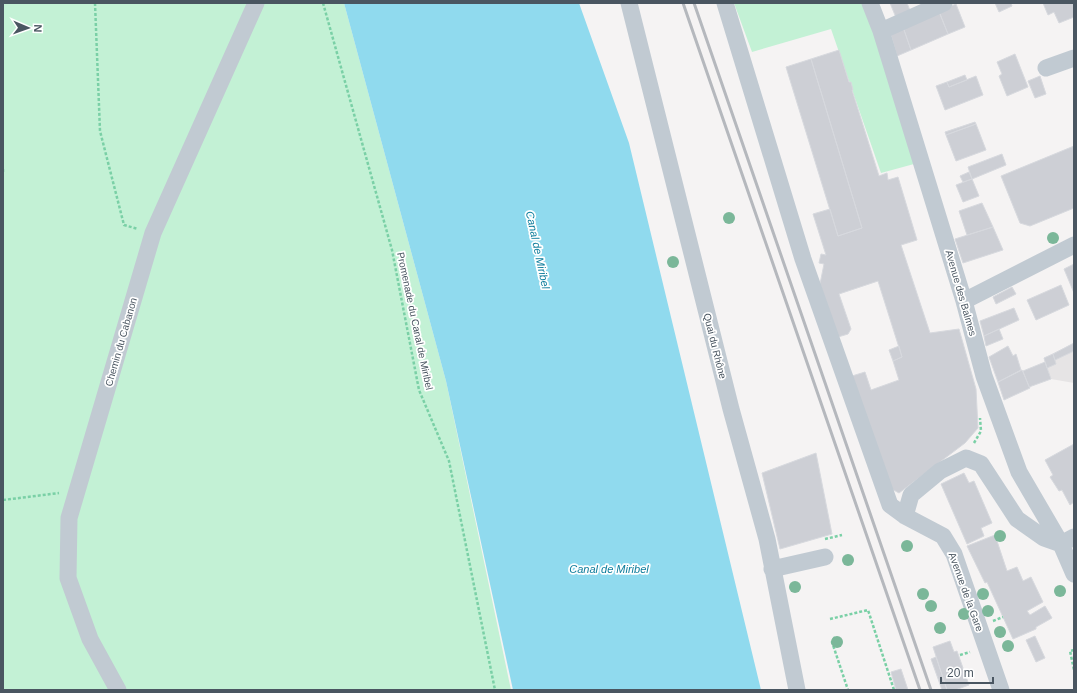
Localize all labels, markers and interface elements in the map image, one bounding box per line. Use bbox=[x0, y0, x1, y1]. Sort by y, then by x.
north arrow bbox=[8, 8, 48, 48]
text: N bbox=[32, 24, 44, 33]
water label: Canal de Miribel bbox=[524, 210, 552, 291]
street label: Avenue des Balmes bbox=[943, 249, 979, 337]
street label: Promenade du Canal de Miribel bbox=[395, 251, 435, 391]
street label: Chemin du Cabanon bbox=[103, 296, 139, 388]
street label: Quai du Rhône bbox=[702, 312, 729, 380]
street label: Avenue de la Gare bbox=[947, 551, 986, 633]
water label: Canal de Miribel bbox=[569, 563, 649, 575]
scale bar bbox=[941, 659, 993, 685]
text: 20 m bbox=[947, 666, 974, 680]

